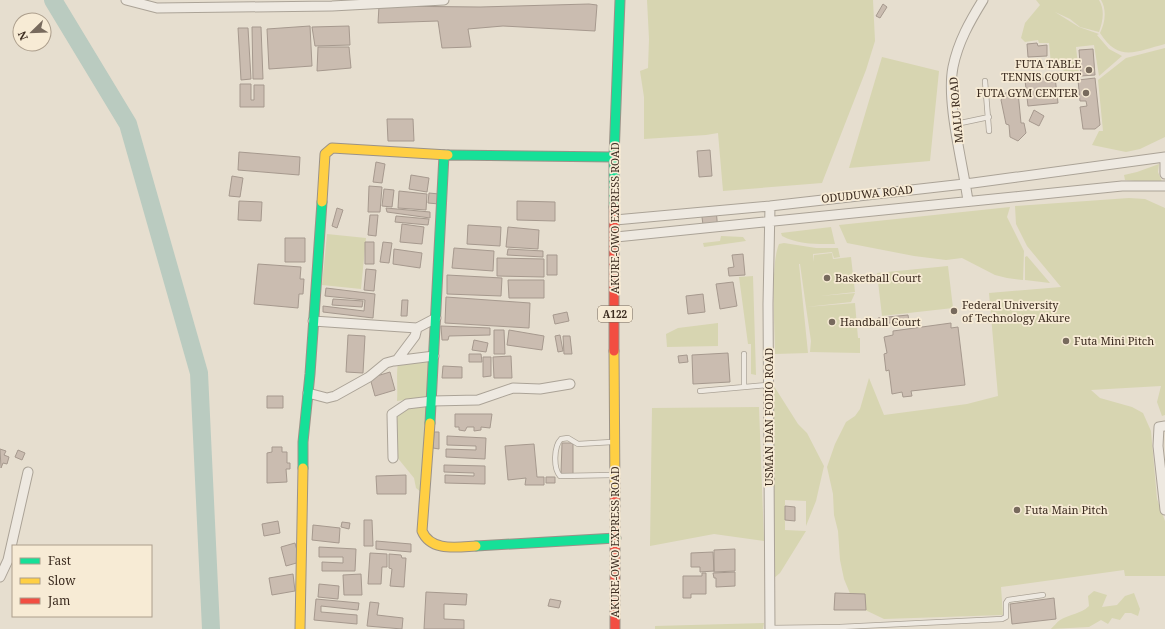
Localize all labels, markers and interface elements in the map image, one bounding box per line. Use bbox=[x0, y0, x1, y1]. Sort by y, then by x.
north arrow bbox=[12, 12, 52, 52]
text: N bbox=[14, 29, 31, 43]
place label: FUTA TABLE TENNIS COURT bbox=[1001, 56, 1081, 84]
marker: FUTA TABLE TENNIS COURT bbox=[1084, 65, 1094, 75]
street label: MALU ROAD bbox=[945, 76, 966, 144]
place label: FUTA GYM CENTER bbox=[976, 85, 1079, 100]
marker: FUTA GYM CENTER bbox=[1081, 88, 1091, 98]
street label: AKURE-OWO EXPRESS ROAD bbox=[607, 142, 622, 294]
street label: ODUDUWA ROAD bbox=[820, 181, 913, 206]
place label: Basketball Court bbox=[835, 270, 921, 285]
marker: Basketball Court bbox=[822, 273, 832, 283]
place label: Federal University of Technology Akure bbox=[962, 297, 1070, 325]
road number: A122 bbox=[598, 306, 632, 322]
marker: Federal University of Technology Akure bbox=[949, 306, 959, 316]
place label: Handball Court bbox=[840, 314, 921, 329]
marker: Handball Court bbox=[827, 317, 837, 327]
place label: Futa Mini Pitch bbox=[1074, 333, 1154, 348]
marker: Futa Mini Pitch bbox=[1061, 336, 1071, 346]
street label: USMAN DAN FODIO ROAD bbox=[761, 348, 776, 486]
street label: AKURE-OWO EXPRESS ROAD bbox=[607, 466, 622, 618]
place label: Futa Main Pitch bbox=[1025, 502, 1108, 517]
marker: Futa Main Pitch bbox=[1012, 505, 1022, 515]
legend bbox=[12, 545, 152, 617]
text: Fast bbox=[48, 552, 71, 569]
text: Slow bbox=[48, 572, 76, 589]
text: Jam bbox=[47, 592, 70, 609]

